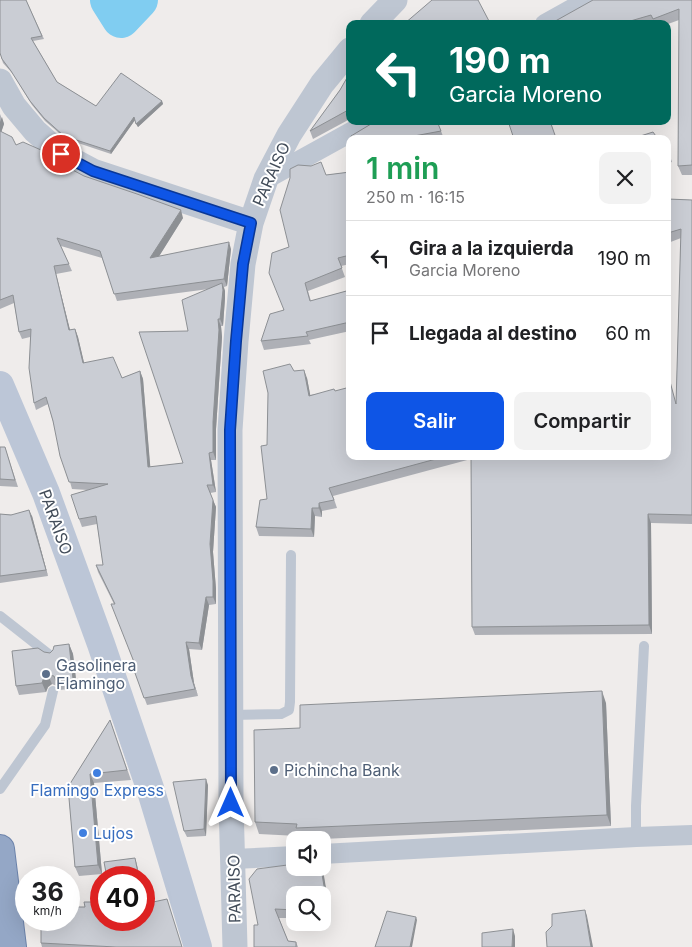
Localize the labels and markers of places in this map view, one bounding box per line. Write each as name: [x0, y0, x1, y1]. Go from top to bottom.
pin: [40, 133, 82, 175]
place label: Gasolinera Flamingo: [56, 655, 137, 693]
marker: Gasolinera Flamingo: [40, 668, 52, 680]
place label: Pichincha Bank: [284, 760, 400, 780]
marker: Pichincha Bank: [268, 764, 280, 776]
marker: Flamingo Express: [91, 767, 103, 779]
place label: Flamingo Express: [30, 780, 164, 800]
place label: Lujos: [93, 823, 133, 843]
marker: Lujos: [77, 827, 89, 839]

